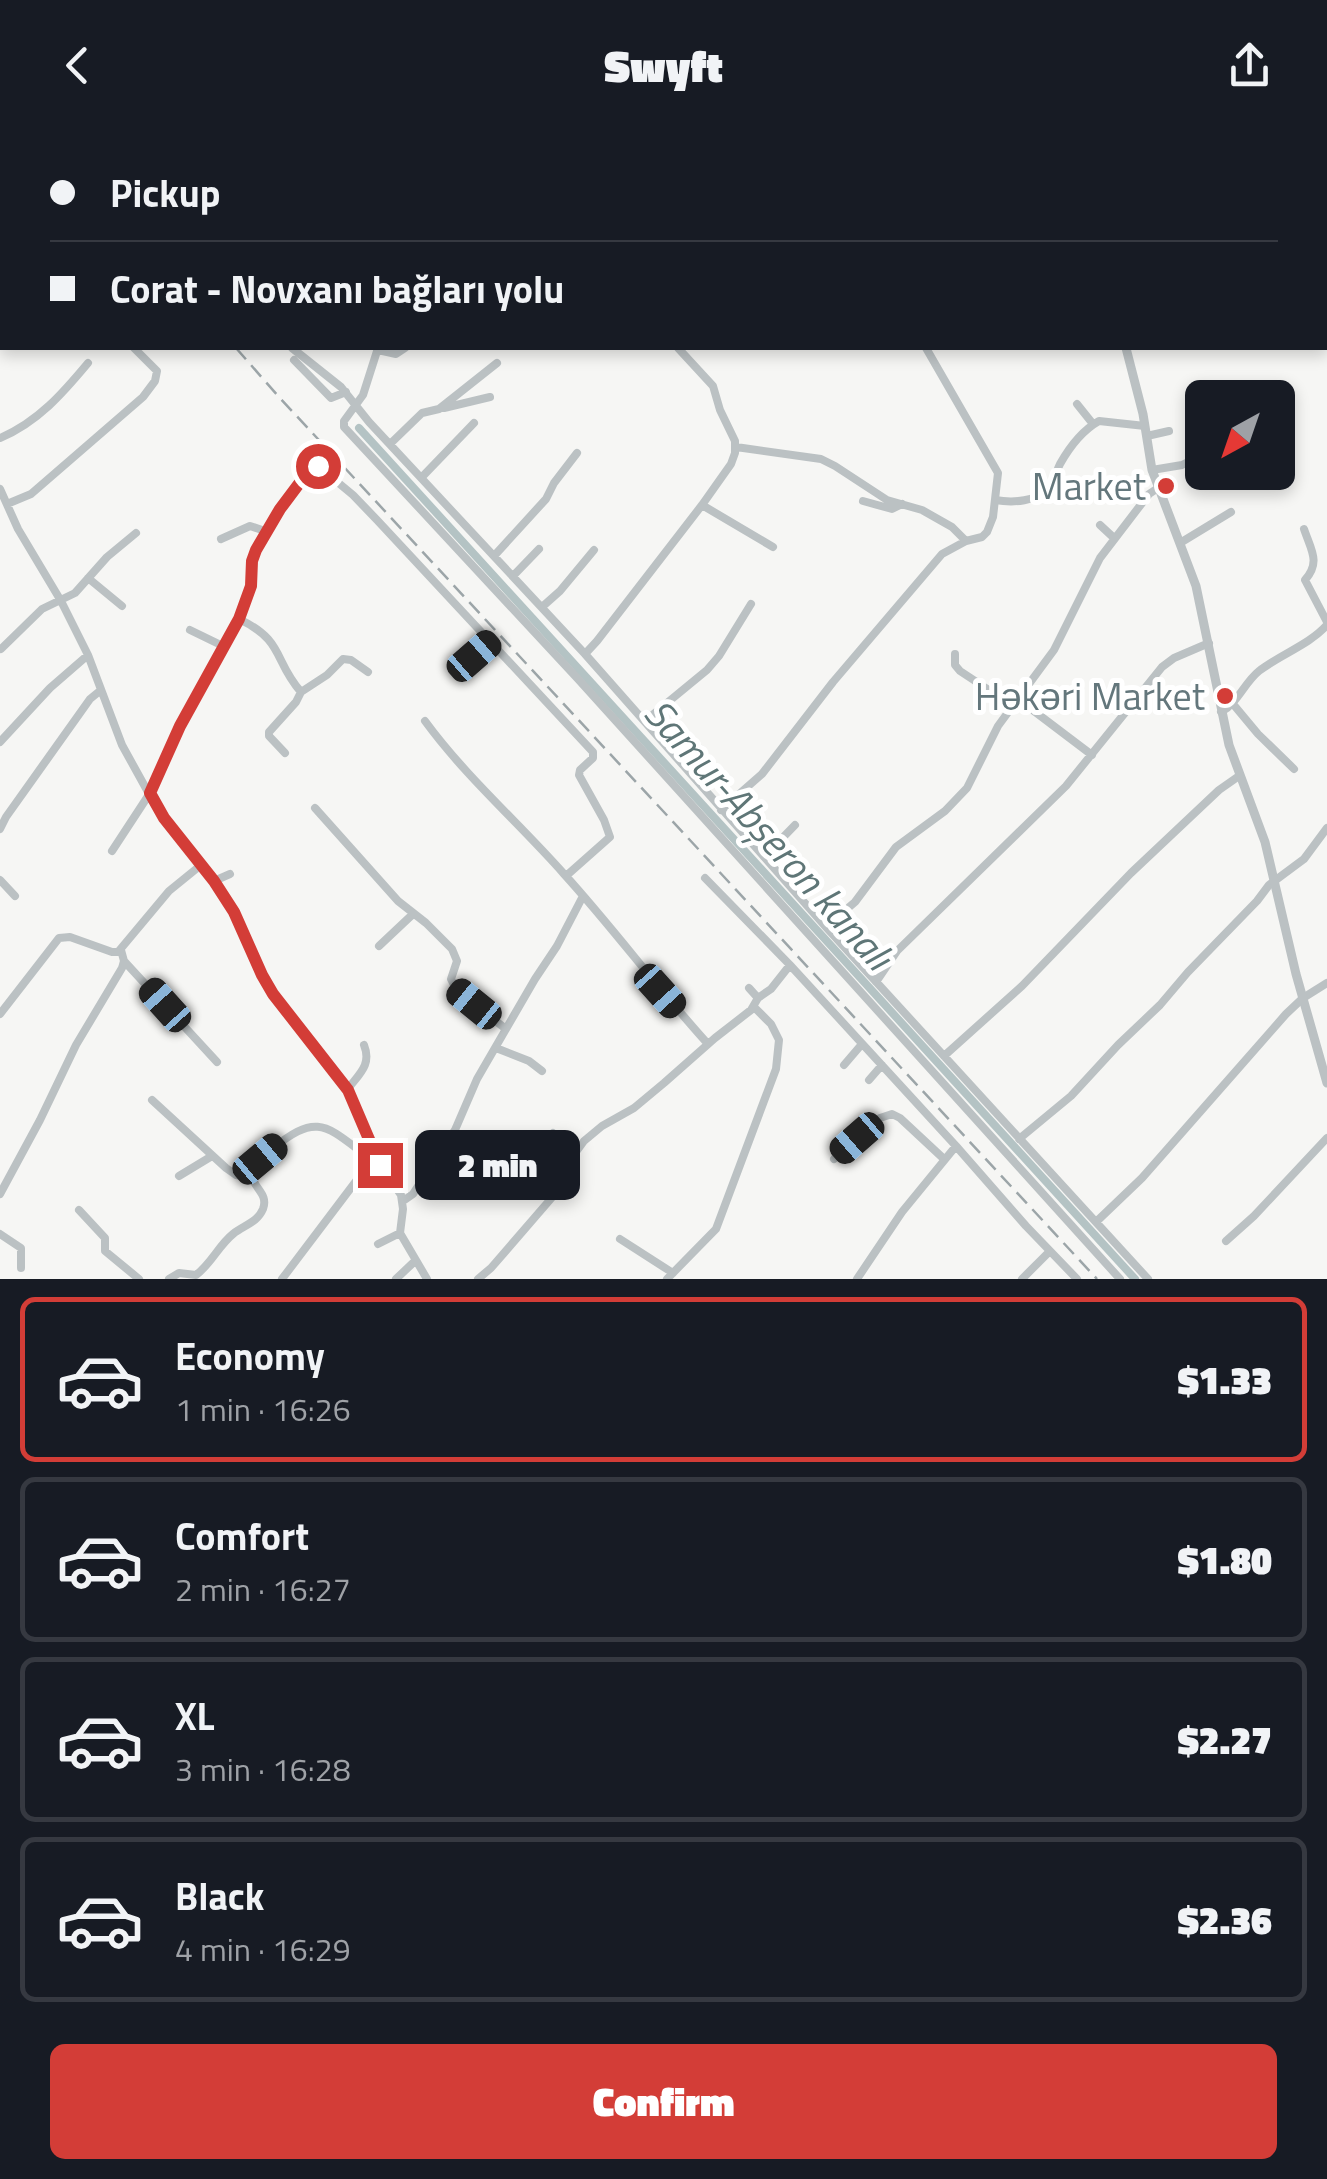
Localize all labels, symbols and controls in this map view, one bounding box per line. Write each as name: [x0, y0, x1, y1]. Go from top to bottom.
text: Swyft: [604, 31, 723, 99]
icon: back: [50, 38, 105, 93]
icon: share: [1222, 38, 1277, 93]
text: Pickup: [110, 164, 220, 222]
text: Corat - Novxanı bağları yolu: [110, 260, 564, 318]
north arrow: [1185, 380, 1295, 490]
map controls: [1185, 380, 1295, 490]
route start: [296, 444, 341, 489]
place label: Market: [1032, 457, 1146, 515]
marker: Market: [1155, 475, 1177, 497]
car: [442, 625, 506, 687]
place label: Həkəri Market: [975, 667, 1205, 725]
water label: Samur-Abşeron kanalı: [630, 685, 910, 985]
marker: Həkəri Market: [1214, 685, 1236, 707]
car: [629, 959, 691, 1023]
car: [134, 973, 196, 1037]
car: [441, 973, 507, 1035]
car: [825, 1107, 889, 1169]
car: [227, 1128, 293, 1190]
callout: 2 min: [415, 1130, 580, 1200]
text: 2 min: [458, 1141, 537, 1189]
route end: [358, 1143, 403, 1188]
text: Economy: [175, 1327, 325, 1385]
icon: car: [55, 1335, 145, 1425]
text: $1.33: [1178, 1351, 1272, 1409]
text: 1 min · 16:26: [175, 1385, 351, 1433]
text: Comfort: [175, 1507, 309, 1565]
icon: car: [55, 1515, 145, 1605]
text: $1.80: [1178, 1531, 1272, 1589]
text: 2 min · 16:27: [175, 1565, 351, 1613]
text: XL: [175, 1687, 215, 1745]
icon: car: [55, 1695, 145, 1785]
text: $2.27: [1178, 1711, 1272, 1769]
text: 3 min · 16:28: [175, 1745, 351, 1793]
text: Black: [175, 1867, 264, 1925]
icon: car: [55, 1875, 145, 1965]
text: $2.36: [1178, 1891, 1272, 1949]
text: 4 min · 16:29: [175, 1925, 351, 1973]
button: Confirm: [50, 2044, 1277, 2159]

